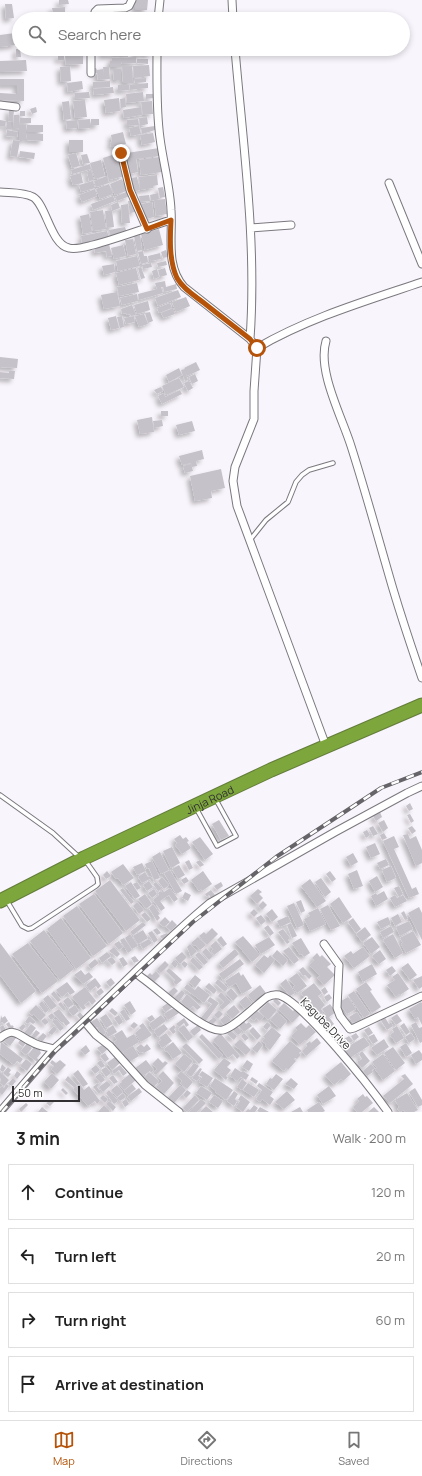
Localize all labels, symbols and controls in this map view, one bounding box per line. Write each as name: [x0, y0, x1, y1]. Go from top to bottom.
search box: [12, 12, 410, 56]
icon: search: [26, 23, 48, 45]
text: Search here: [58, 24, 141, 45]
route end: [112, 144, 130, 162]
route start: [248, 339, 266, 357]
street label: Jinja Road: [183, 781, 236, 817]
street label: Kagube Drive: [297, 994, 355, 1053]
scale bar: [12, 1084, 80, 1103]
text: 50 m: [18, 1085, 43, 1100]
text: 3 min: [16, 1127, 60, 1150]
text: Walk · 200 m: [333, 1129, 406, 1147]
icon: ahead: [17, 1181, 39, 1203]
text: Continue: [55, 1182, 123, 1203]
text: 120 m: [371, 1183, 405, 1201]
icon: left: [17, 1245, 39, 1267]
text: Turn left: [55, 1246, 117, 1267]
text: 20 m: [376, 1247, 405, 1265]
icon: right: [17, 1309, 39, 1331]
text: Turn right: [55, 1310, 126, 1331]
text: 60 m: [375, 1311, 405, 1329]
icon: arrive: [17, 1373, 39, 1395]
text: Arrive at destination: [55, 1374, 204, 1395]
tab: Map: [53, 1429, 75, 1468]
tab: Directions: [180, 1429, 233, 1468]
tab: Saved: [338, 1429, 369, 1468]

